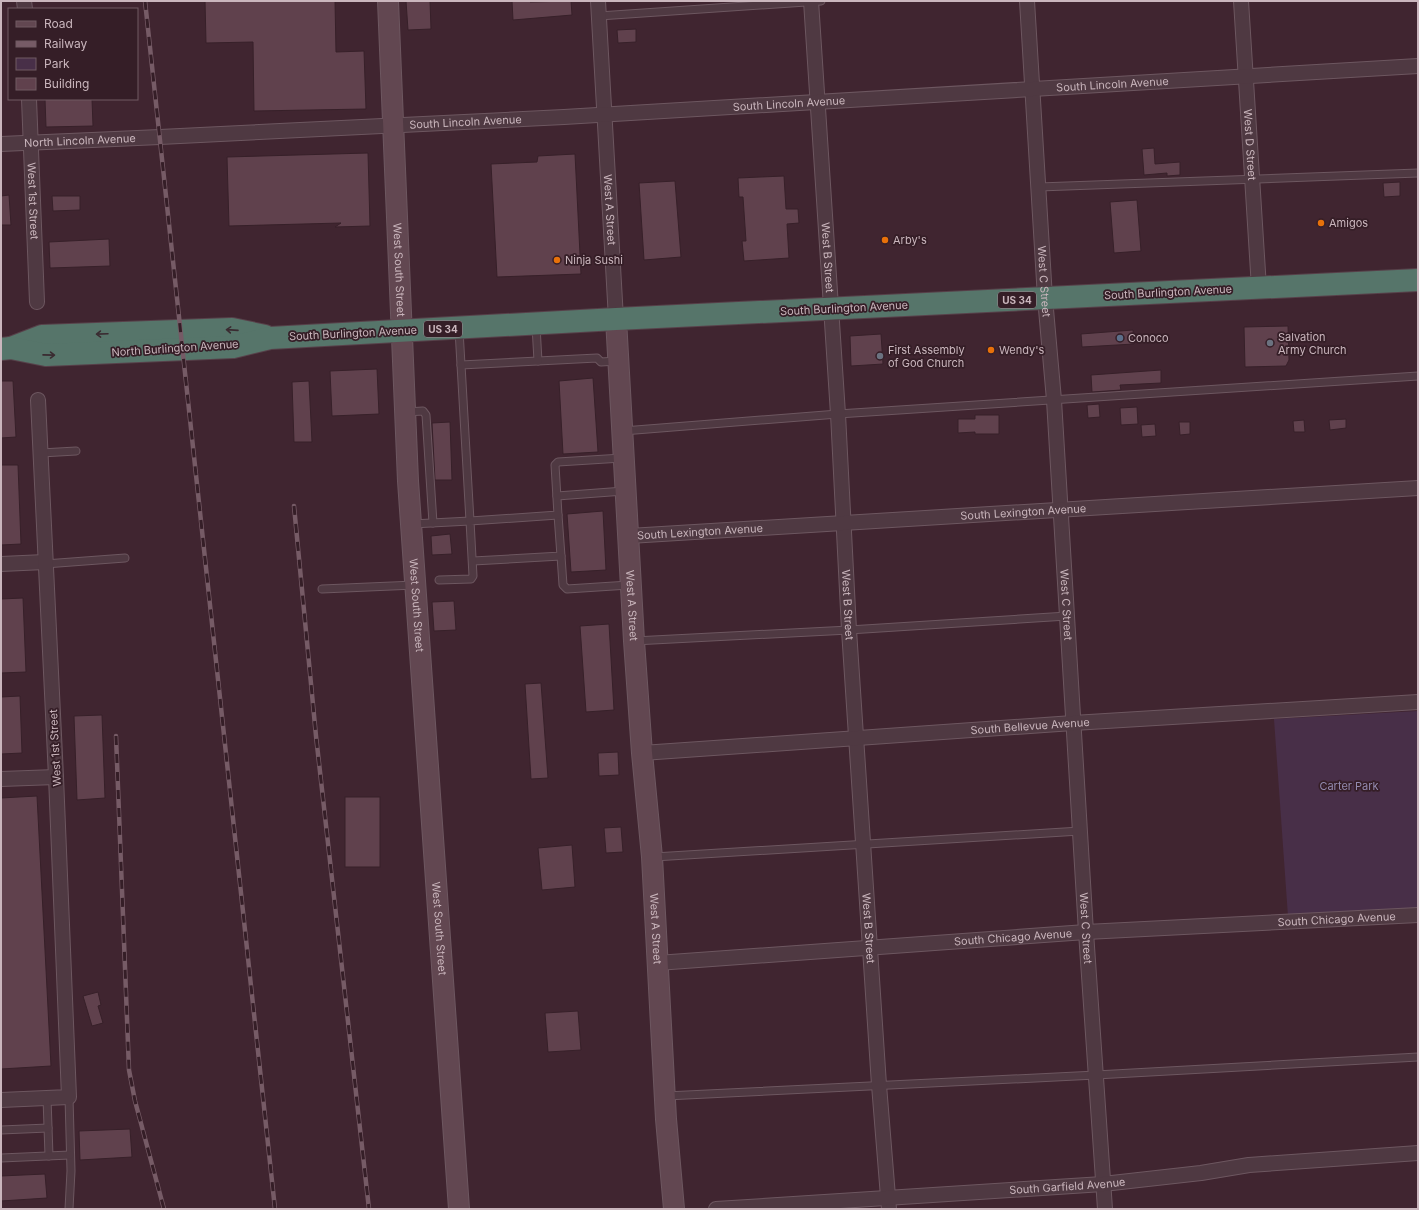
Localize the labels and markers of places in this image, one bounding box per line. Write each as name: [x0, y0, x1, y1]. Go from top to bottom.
place label: Amigos: [1329, 216, 1368, 230]
marker: Amigos: [1316, 218, 1326, 228]
place label: Arby's: [893, 233, 927, 247]
marker: Arby's: [880, 235, 890, 245]
place label: Ninja Sushi: [565, 253, 623, 267]
marker: Ninja Sushi: [552, 255, 562, 265]
place label: Salvation Army Church: [1278, 330, 1346, 357]
place label: Conoco: [1128, 331, 1169, 345]
marker: Conoco: [1115, 333, 1125, 343]
marker: Salvation Army Church: [1265, 338, 1275, 348]
place label: First Assembly of God Church: [888, 343, 965, 370]
place label: Wendy's: [999, 343, 1044, 357]
marker: Wendy's: [986, 345, 996, 355]
marker: First Assembly of God Church: [875, 351, 885, 361]

